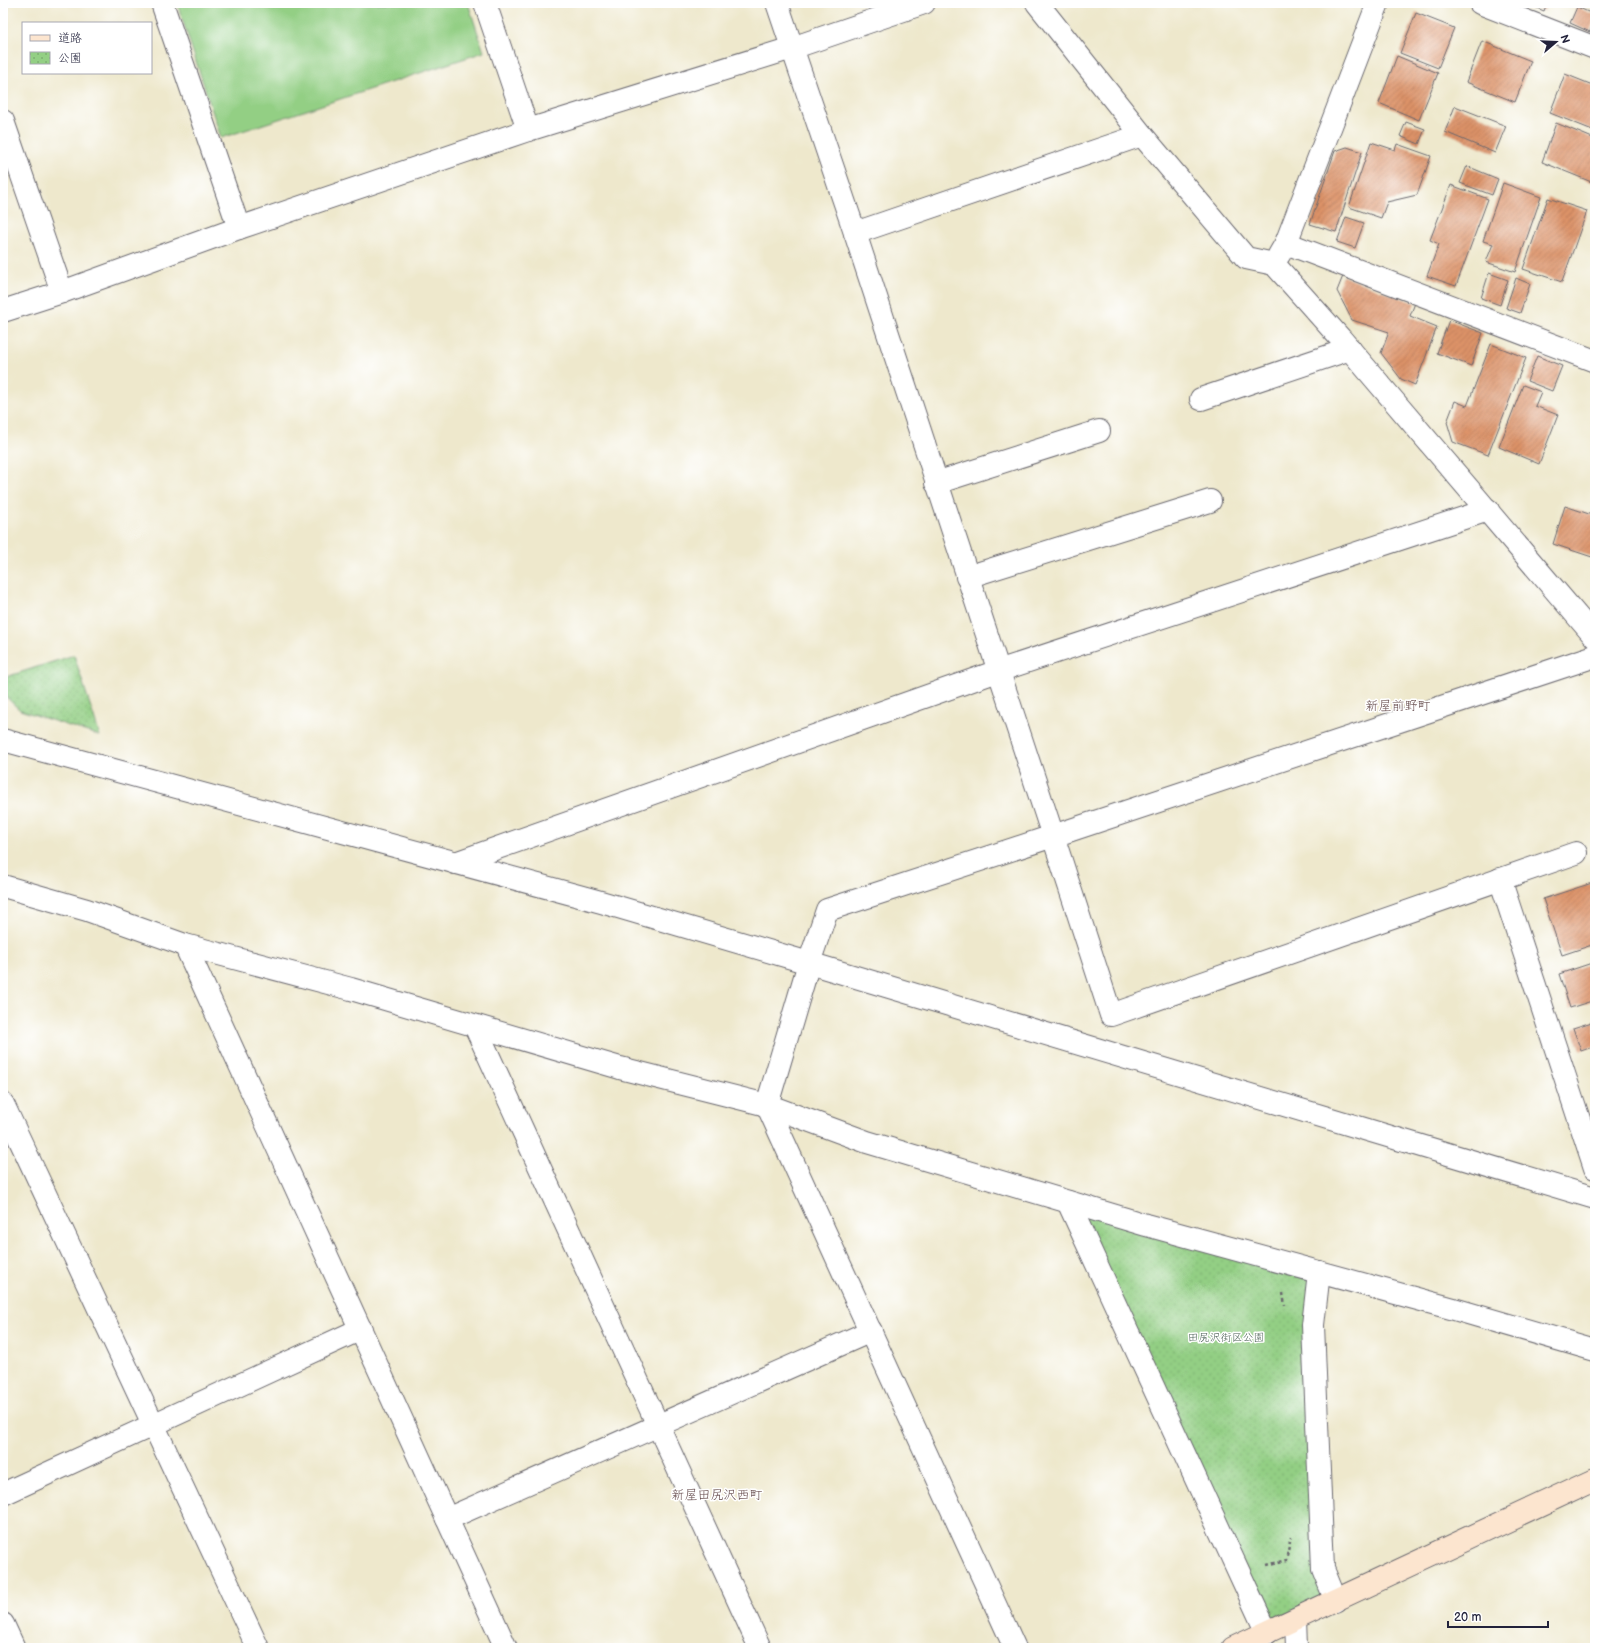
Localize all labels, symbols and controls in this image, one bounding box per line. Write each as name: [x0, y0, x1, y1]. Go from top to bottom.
legend: [22, 22, 152, 74]
north arrow: [1536, 22, 1576, 62]
text: 道路: [58, 31, 82, 46]
text: N: [1557, 33, 1572, 45]
text: 公園: [58, 51, 82, 66]
district label: 新屋前野町: [1365, 698, 1431, 714]
park label: 田尻沢街区公園: [1188, 1331, 1265, 1344]
district label: 新屋田尻沢西町: [671, 1487, 763, 1503]
scale bar: [1448, 1603, 1548, 1629]
text: 20 m: [1454, 1610, 1481, 1625]

